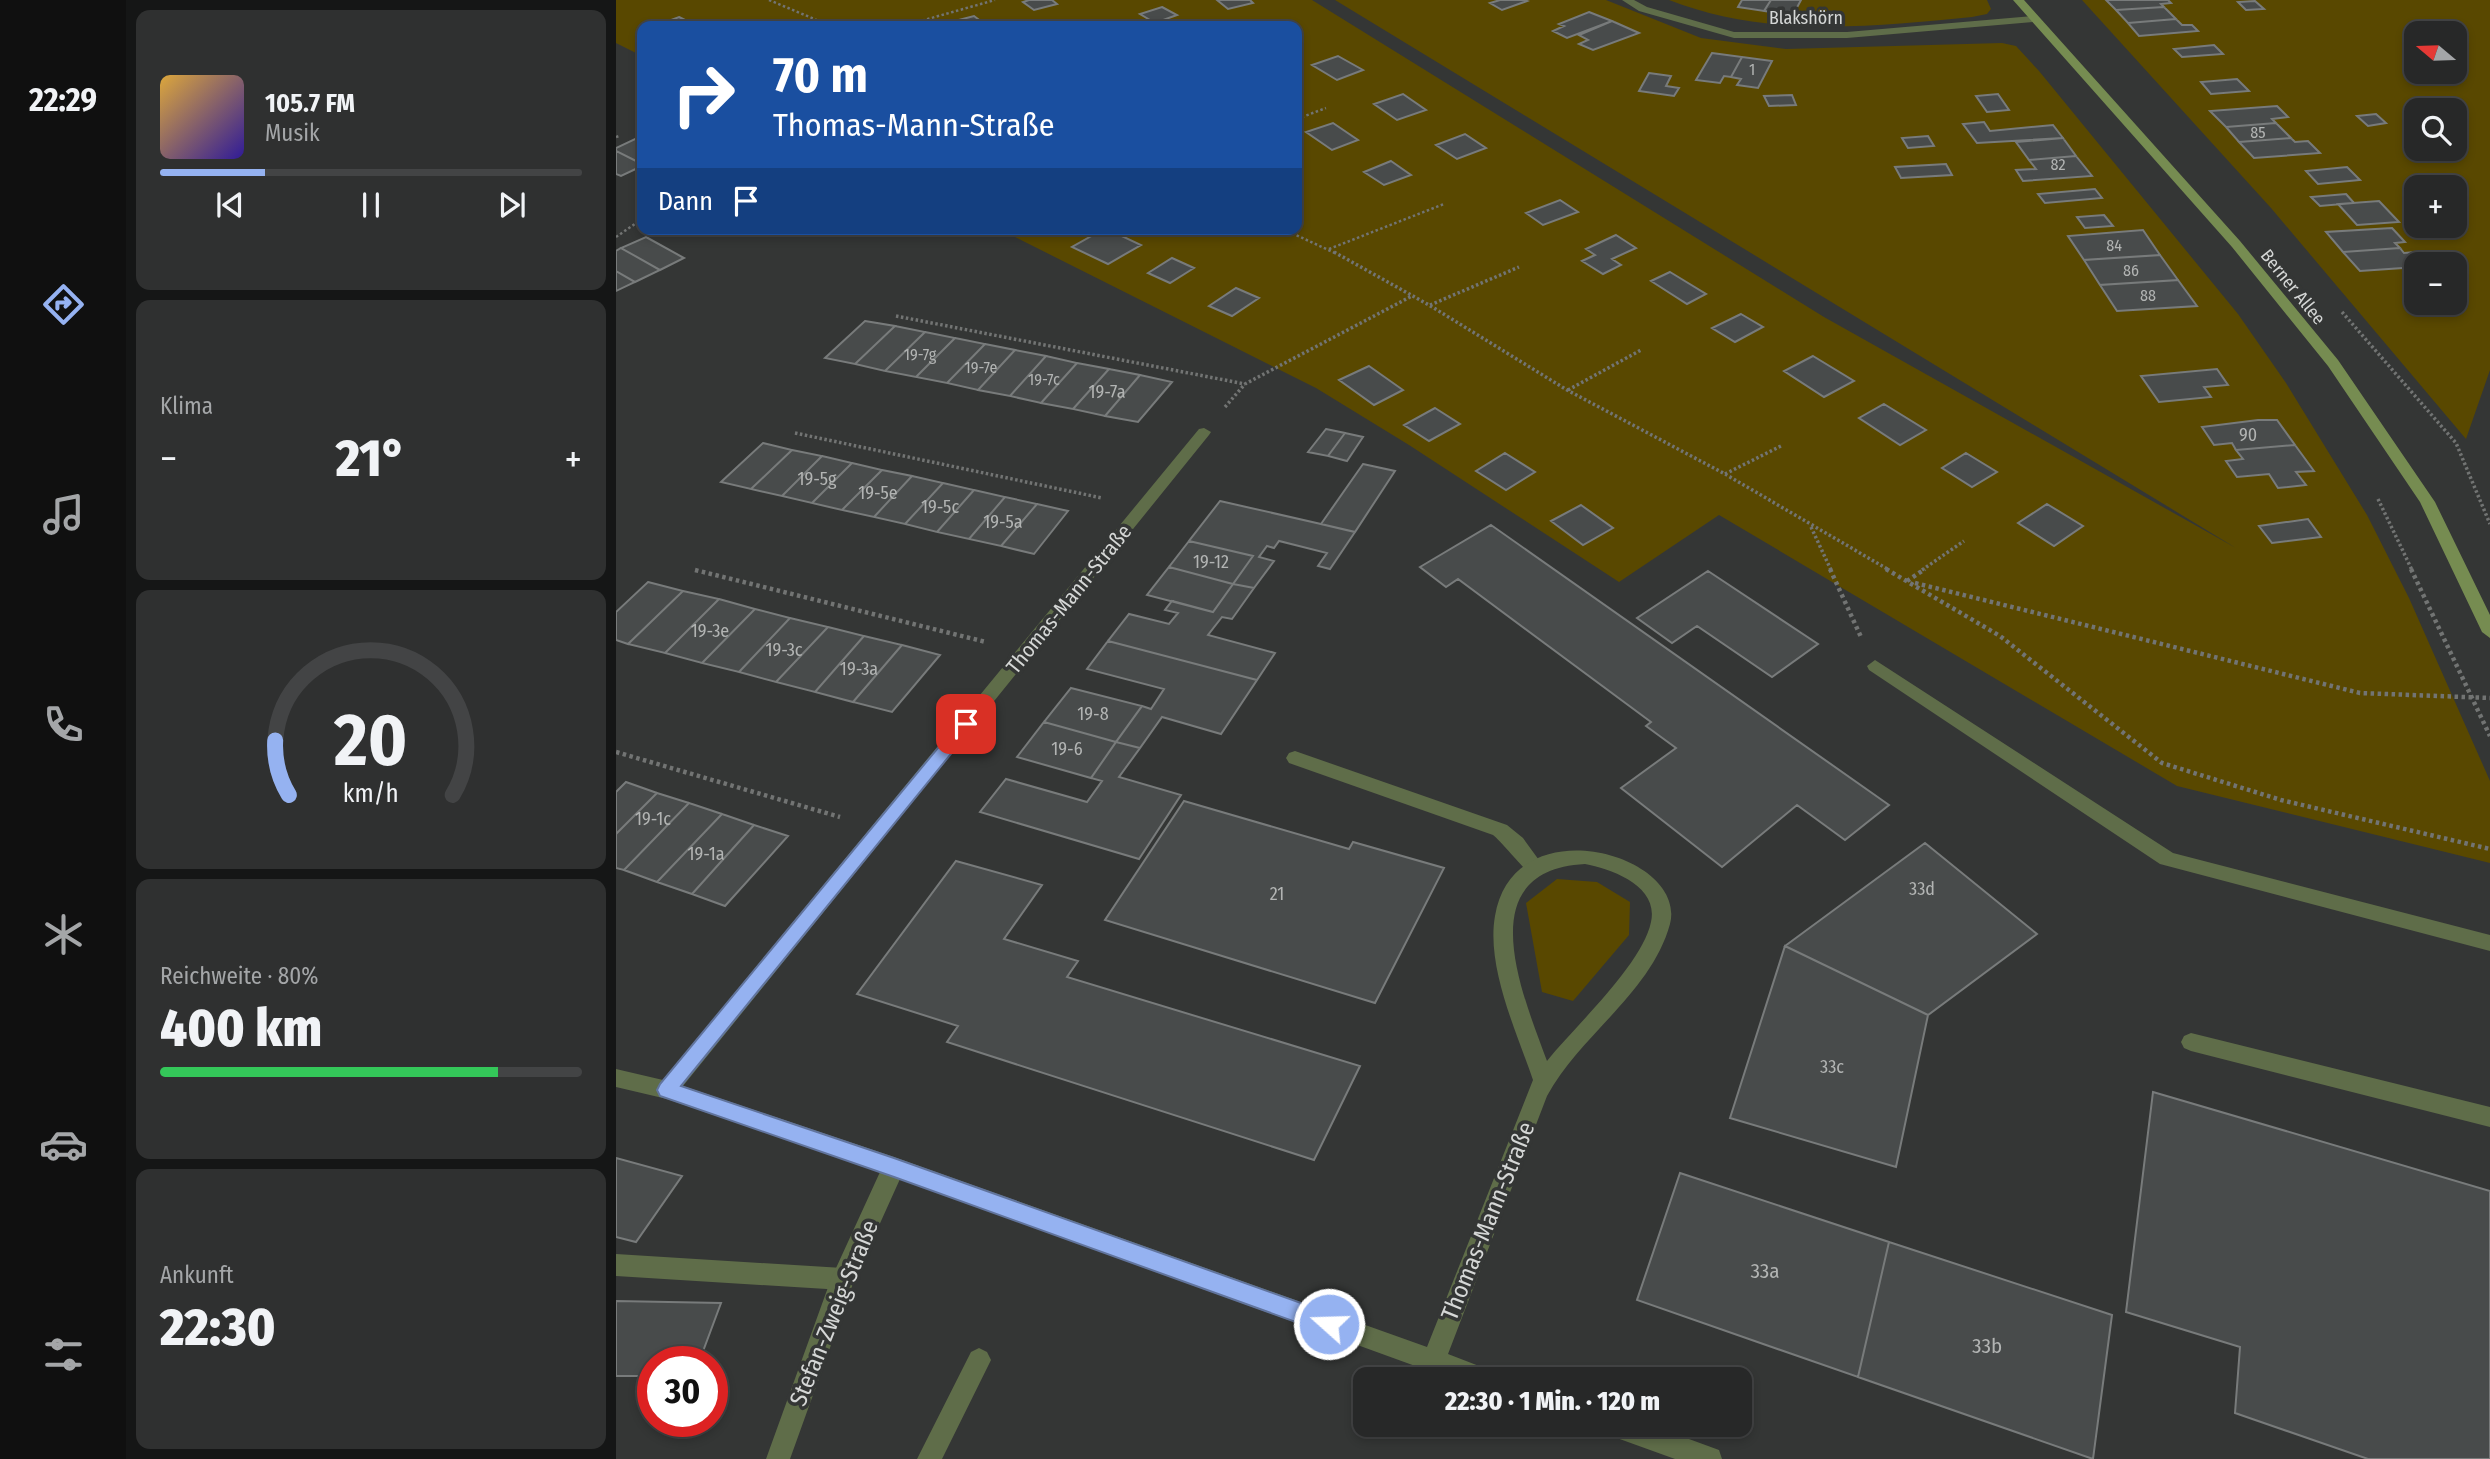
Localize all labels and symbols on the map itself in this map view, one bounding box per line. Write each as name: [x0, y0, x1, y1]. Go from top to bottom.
street label: Blakshörn: [1769, 7, 1843, 29]
north arrow: [2404, 21, 2468, 84]
house number: 1: [1749, 60, 1755, 79]
house number: 85: [2250, 123, 2266, 142]
house number: 82: [2051, 155, 2065, 174]
house number: 84: [2106, 236, 2122, 255]
street label: Berner Allee: [2256, 245, 2330, 329]
house number: 86: [2123, 261, 2139, 280]
house number: 88: [2140, 286, 2156, 305]
house number: 19-7g: [904, 345, 937, 364]
house number: 19-7e: [965, 358, 998, 377]
house number: 19-7c: [1028, 370, 1060, 389]
house number: 19-7a: [1089, 381, 1126, 403]
house number: 90: [2239, 424, 2257, 446]
house number: 19-5g: [798, 468, 837, 490]
house number: 19-5e: [858, 482, 898, 504]
house number: 19-5c: [921, 496, 959, 518]
house number: 19-5a: [983, 511, 1023, 533]
street label: Thomas-Mann-Straße: [1001, 519, 1137, 679]
house number: 19-12: [1193, 551, 1229, 573]
house number: 19-3e: [691, 620, 729, 642]
house number: 19-3c: [765, 639, 803, 661]
house number: 19-3a: [840, 658, 878, 680]
pin: [936, 694, 996, 754]
house number: 19-8: [1077, 703, 1109, 725]
house number: 19-6: [1051, 738, 1083, 760]
house number: 19-1c: [635, 808, 671, 830]
house number: 19-1a: [688, 843, 725, 865]
house number: 33d: [1909, 878, 1935, 900]
house number: 21: [1270, 883, 1284, 905]
house number: 33c: [1820, 1056, 1844, 1078]
street label: Thomas-Mann-Straße: [1435, 1118, 1541, 1324]
street label: Stefan-Zweig-Straße: [784, 1216, 884, 1410]
house number: 33a: [1750, 1258, 1780, 1284]
position arrow: [1292, 1287, 1366, 1361]
house number: 33b: [1972, 1333, 2002, 1359]
speed limit sign: 30: [637, 1346, 728, 1437]

